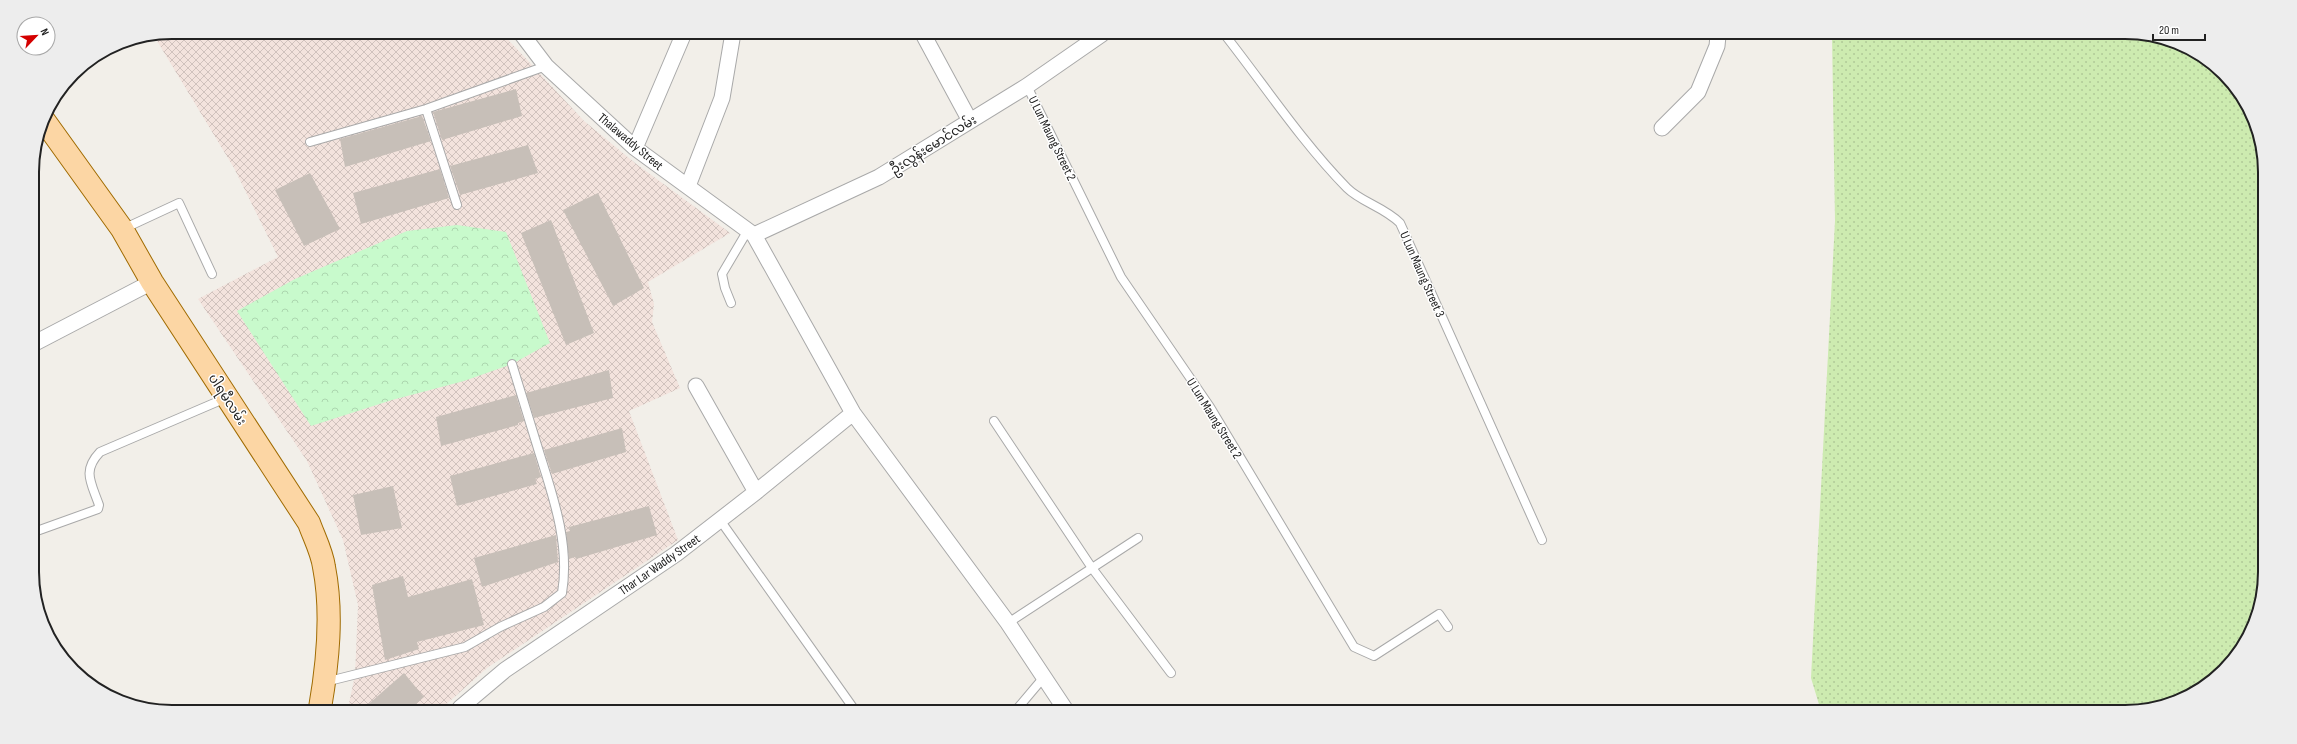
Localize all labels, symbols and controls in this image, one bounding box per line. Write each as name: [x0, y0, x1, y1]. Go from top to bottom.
north arrow: [16, 16, 56, 56]
scale bar: [2153, 16, 2205, 42]
text: 20 m: [2159, 23, 2179, 38]
text: N: [37, 27, 52, 38]
street label: U Lun Maung Street 2: [1025, 93, 1080, 183]
street label: Thalawaddy Street: [594, 110, 666, 174]
street label: ဦးလွန်းမောင်လမ်း: [887, 111, 981, 179]
street label: U Lun Maung Street 3: [1396, 229, 1448, 320]
street label: ပါရမီလမ်း: [203, 370, 250, 429]
street label: U Lun Maung Street 2: [1183, 375, 1245, 462]
street label: Thar Lar Waddy Street: [616, 531, 703, 599]

